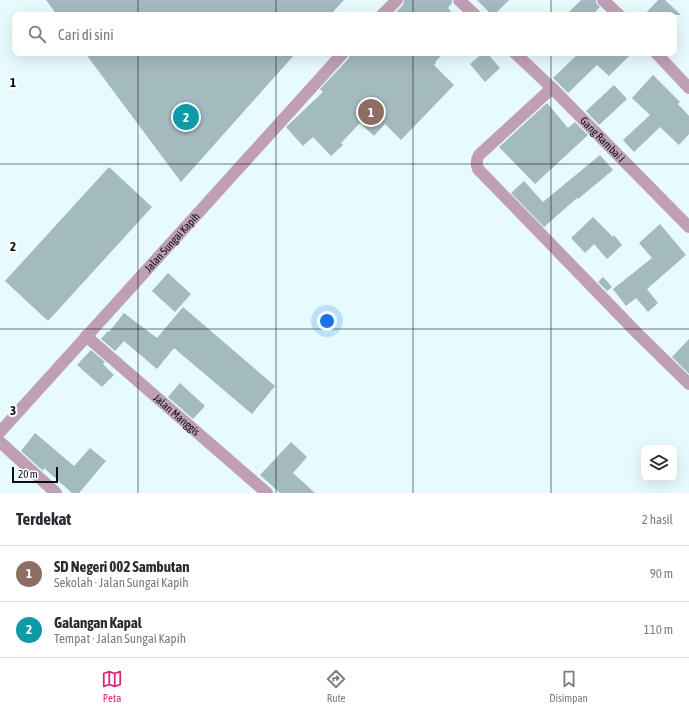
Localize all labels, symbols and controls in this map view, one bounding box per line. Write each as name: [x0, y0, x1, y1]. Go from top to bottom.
search box: [12, 12, 677, 56]
icon: search: [26, 23, 48, 45]
text: Cari di sini: [58, 26, 114, 43]
text: 1: [10, 75, 16, 90]
pin: 1: [358, 97, 384, 127]
pin: 2: [173, 102, 199, 132]
street label: Gang Rambai I: [578, 114, 627, 164]
street label: Jalan Sungai Kapih: [142, 210, 202, 274]
text: 2: [10, 239, 16, 254]
your location: [317, 311, 337, 331]
street label: Jalan Manggis: [151, 391, 202, 438]
text: 3: [10, 403, 16, 418]
map controls: [641, 445, 677, 481]
button: layers: [641, 445, 677, 481]
scale bar: [12, 465, 58, 484]
text: 20 m: [18, 468, 38, 480]
text: Terdekat: [16, 509, 71, 529]
text: 2 hasil: [642, 512, 673, 527]
text: SD Negeri 002 Sambutan: [54, 558, 190, 575]
text: 1: [26, 566, 32, 581]
text: 90 m: [650, 566, 673, 581]
text: Sekolah · Jalan Sungai Kapih: [54, 575, 189, 590]
text: Galangan Kapal: [54, 614, 142, 631]
text: 2: [26, 622, 32, 637]
text: 110 m: [644, 622, 673, 637]
text: Tempat · Jalan Sungai Kapih: [54, 631, 186, 646]
tab: Peta: [101, 668, 123, 704]
tab: Rute: [325, 668, 347, 704]
tab: Disimpan: [549, 668, 588, 704]

